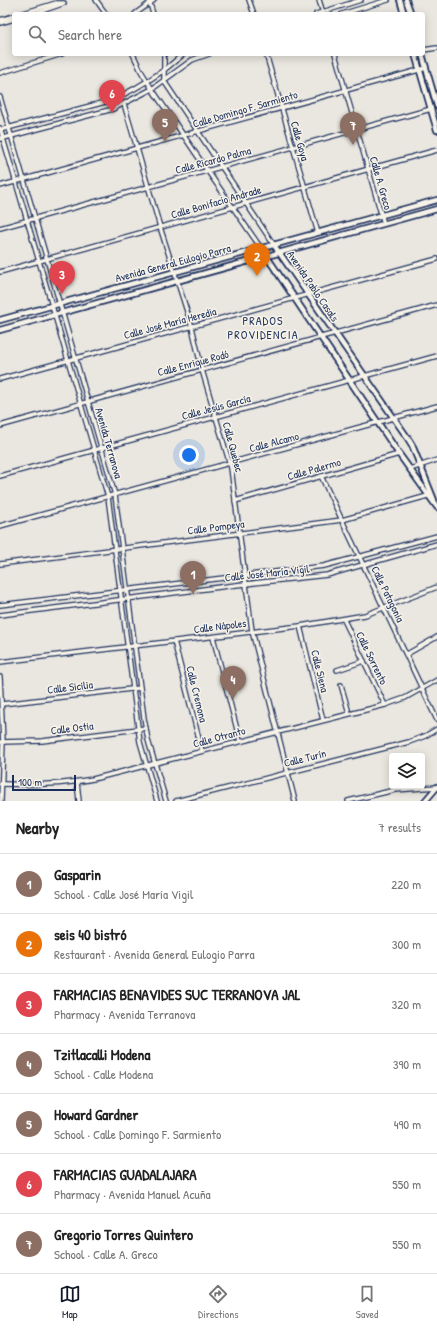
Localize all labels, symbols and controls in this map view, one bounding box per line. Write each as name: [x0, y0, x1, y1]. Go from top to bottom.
search box: [12, 12, 425, 56]
icon: search: [26, 23, 48, 45]
text: Search here: [58, 24, 122, 45]
pin: 6: [99, 80, 125, 113]
street label: Calle Domingo F. Sarmiento: [191, 87, 300, 131]
pin: 5: [152, 109, 178, 142]
pin: 7: [340, 112, 366, 145]
street label: Calle Goya: [288, 120, 313, 163]
street label: Calle Ricardo Palma: [174, 143, 253, 177]
street label: Calle A. Greco: [367, 155, 395, 212]
street label: Calle Bonifacio Andrade: [169, 182, 263, 222]
street label: Avenida General Eulogio Parra: [114, 241, 233, 285]
pin: 2: [244, 243, 270, 276]
street label: Avenida Pablo Casals: [284, 248, 342, 324]
pin: 3: [49, 261, 75, 294]
street label: Calle José María Heredia: [122, 304, 218, 342]
district label: PRADOS PROVIDENCIA: [227, 312, 299, 343]
street label: Calle Enrique Rodó: [156, 347, 231, 379]
street label: Calle Jesús García: [180, 391, 253, 423]
street label: Avenida Terranova: [92, 406, 126, 481]
street label: Calle Quebec: [220, 420, 247, 474]
street label: Calle Alcamo: [248, 429, 301, 455]
your location: [179, 445, 199, 465]
street label: Calle Palermo: [286, 455, 343, 483]
street label: Calle Pompeya: [187, 516, 246, 537]
pin: 1: [180, 561, 206, 594]
street label: Calle José María Vigil: [224, 562, 310, 584]
street label: Calle Patagonia: [368, 564, 408, 625]
street label: Calle Nápoles: [193, 616, 247, 636]
street label: Calle Sorrento: [353, 629, 391, 687]
street label: Calle Siena: [308, 648, 332, 694]
street label: Calle Cremona: [183, 664, 211, 724]
pin: 4: [220, 666, 246, 699]
street label: Calle Sicilia: [46, 677, 94, 697]
street label: Calle Ostia: [50, 718, 95, 738]
street label: Calle Otranto: [191, 723, 247, 751]
street label: Calle Turín: [282, 746, 328, 770]
map controls: [389, 753, 425, 789]
button: layers: [389, 753, 425, 789]
scale bar: [12, 773, 76, 792]
text: 100 m: [18, 775, 42, 789]
text: Nearby: [16, 816, 59, 839]
text: 7 results: [378, 818, 421, 836]
text: Gasparin: [54, 864, 101, 885]
text: 1: [27, 875, 31, 893]
text: 220 m: [391, 875, 421, 893]
text: School · Calle José María Vigil: [54, 885, 193, 903]
text: seis 40 bistró: [54, 924, 126, 945]
text: 2: [26, 935, 32, 953]
text: 300 m: [392, 935, 421, 953]
text: Restaurant · Avenida General Eulogio Parra: [54, 945, 255, 963]
text: FARMACIAS BENAVIDES SUC TERRANOVA JAL: [54, 984, 300, 1005]
text: 3: [26, 995, 32, 1013]
text: 320 m: [391, 995, 421, 1013]
text: Pharmacy · Avenida Terranova: [54, 1005, 195, 1023]
text: Tzitlacalli Modena: [54, 1044, 150, 1065]
text: 4: [27, 1055, 31, 1073]
text: 390 m: [393, 1055, 421, 1073]
text: School · Calle Modena: [54, 1065, 153, 1083]
text: Howard Gardner: [54, 1104, 138, 1125]
text: 5: [26, 1115, 32, 1133]
text: 490 m: [394, 1115, 421, 1133]
text: School · Calle Domingo F. Sarmiento: [54, 1125, 221, 1143]
text: FARMACIAS GUADALAJARA: [54, 1164, 197, 1185]
text: 6: [26, 1175, 32, 1193]
text: 550 m: [392, 1175, 421, 1193]
text: Pharmacy · Avenida Manuel Acuña: [54, 1185, 211, 1203]
text: Gregorio Torres Quintero: [54, 1224, 193, 1245]
text: 7: [26, 1235, 32, 1253]
text: 550 m: [392, 1235, 421, 1253]
text: School · Calle A. Greco: [54, 1245, 158, 1263]
tab: Map: [59, 1283, 81, 1321]
tab: Directions: [198, 1283, 239, 1321]
tab: Saved: [356, 1283, 378, 1321]

